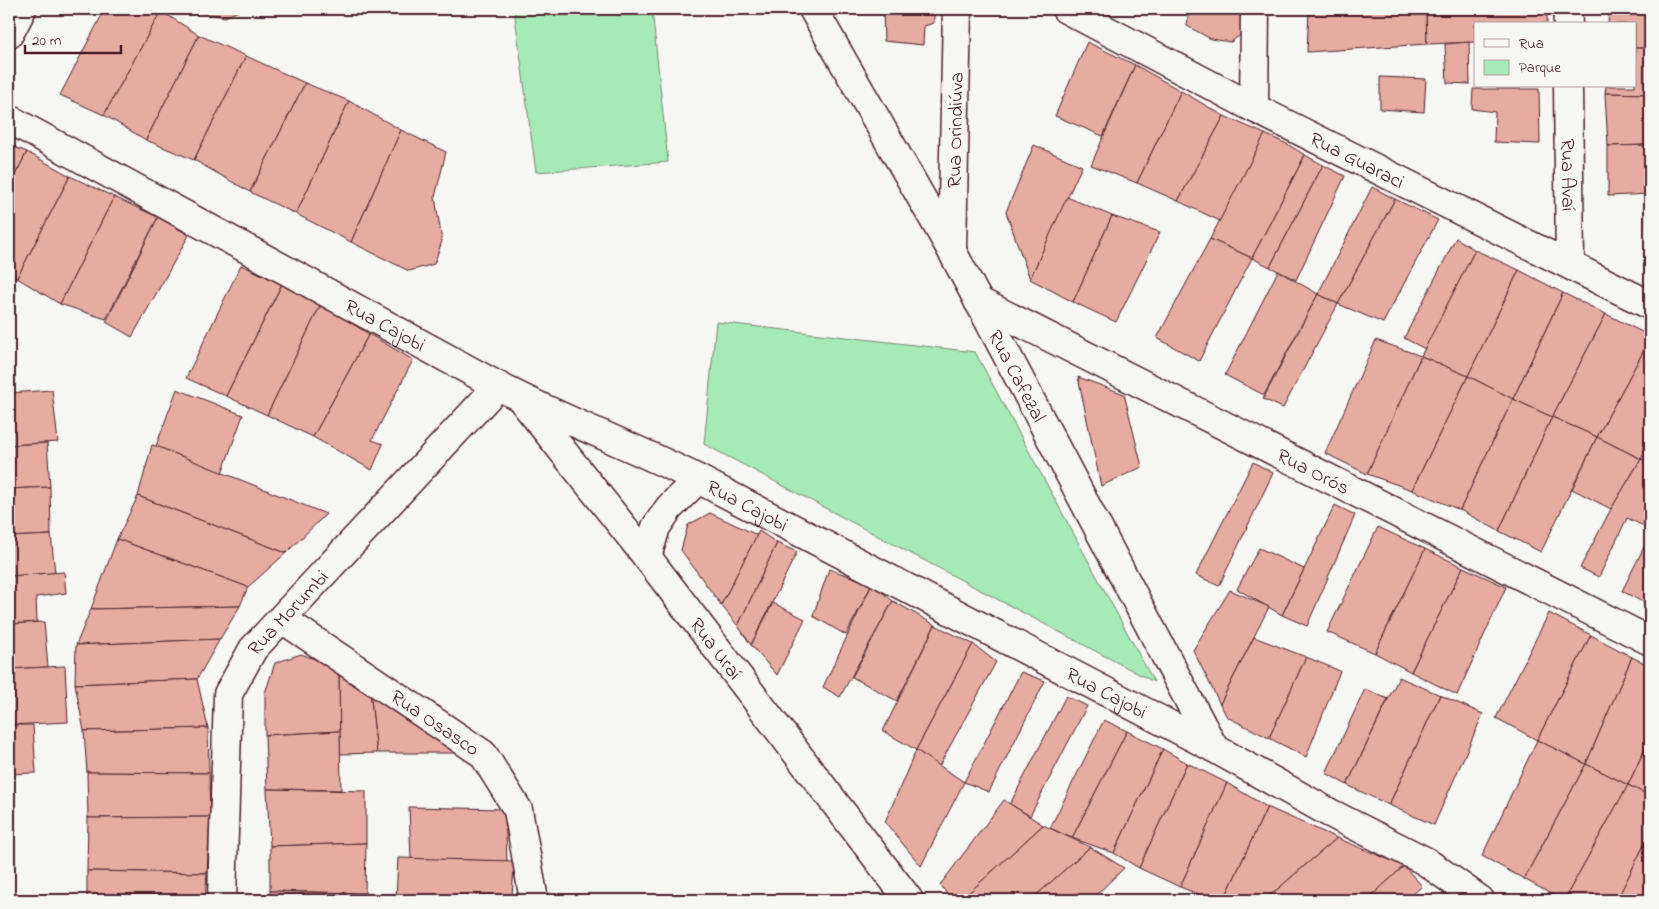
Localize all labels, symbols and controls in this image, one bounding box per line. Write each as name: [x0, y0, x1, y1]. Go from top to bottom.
scale bar: [25, 22, 121, 54]
legend: [1474, 22, 1636, 88]
text: 20 m: [32, 30, 62, 52]
text: Rua: [1519, 33, 1544, 55]
text: Parque: [1519, 57, 1561, 79]
street label: Rua Orindiúva: [941, 72, 973, 188]
street label: Rua Guaraci: [1304, 126, 1409, 198]
street label: Rua Avaí: [1552, 138, 1581, 212]
street label: Rua Cajobi: [339, 293, 430, 361]
street label: Rua Cafezal: [979, 325, 1052, 428]
street label: Rua Orós: [1271, 442, 1354, 504]
street label: Rua Cajobi: [701, 474, 792, 540]
street label: Rua Morumbi: [242, 564, 337, 663]
street label: Rua Uraí: [681, 612, 748, 687]
street label: Rua Cajobi: [1060, 661, 1152, 728]
street label: Rua Osasco: [384, 684, 485, 765]

